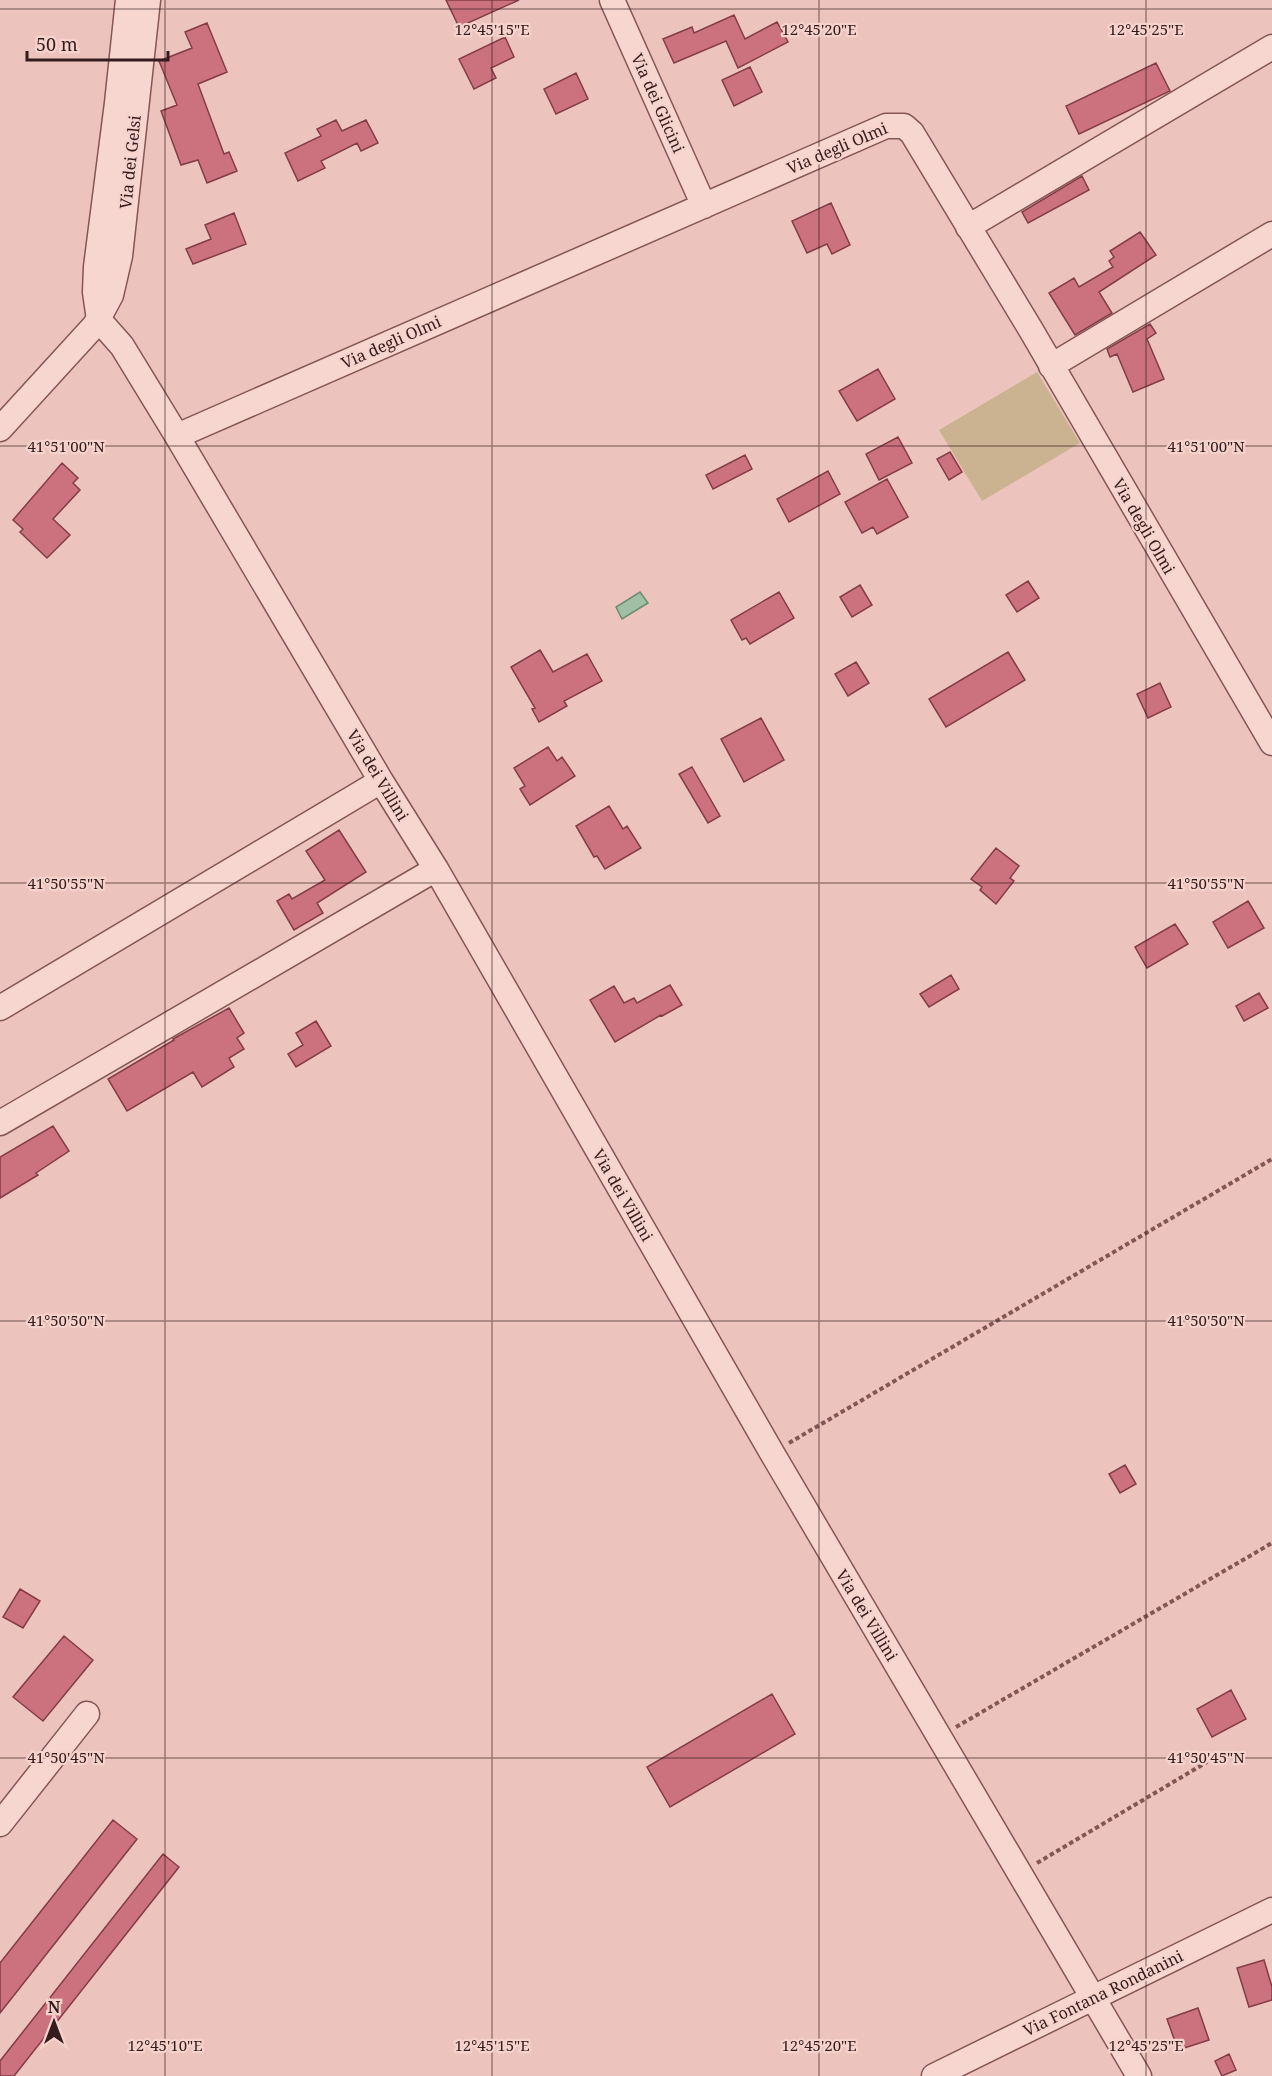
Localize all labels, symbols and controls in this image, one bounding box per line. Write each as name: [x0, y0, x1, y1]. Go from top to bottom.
text: 12°45'15"E: [454, 19, 530, 39]
text: 12°45'20"E: [781, 19, 857, 39]
text: 12°45'25"E: [1108, 19, 1184, 39]
scale bar: [27, 24, 168, 62]
text: 50 m: [36, 32, 78, 56]
street label: Via dei Glicini: [626, 50, 690, 156]
street label: Via dei Gelsi: [114, 114, 146, 210]
street label: Via degli Olmi: [783, 117, 891, 179]
street label: Via degli Olmi: [337, 310, 445, 374]
text: 41°51'00"N: [27, 436, 105, 456]
text: 41°51'00"N: [1167, 436, 1245, 456]
street label: Via degli Olmi: [1108, 474, 1180, 578]
street label: Via dei Villini: [342, 725, 414, 825]
text: 41°50'55"N: [27, 873, 105, 893]
text: 41°50'55"N: [1167, 873, 1245, 893]
street label: Via dei Villini: [588, 1145, 658, 1245]
text: 41°50'50"N: [27, 1310, 105, 1330]
text: 41°50'50"N: [1167, 1310, 1245, 1330]
street label: Via dei Villini: [831, 1565, 903, 1665]
text: 41°50'45"N: [27, 1747, 105, 1767]
text: 41°50'45"N: [1167, 1747, 1245, 1767]
street label: Via Fontana Rondanini: [1019, 1945, 1187, 2041]
north arrow: [24, 1992, 84, 2052]
text: N: [48, 1996, 61, 2018]
text: 12°45'10"E: [127, 2035, 203, 2055]
text: 12°45'15"E: [454, 2035, 530, 2055]
text: 12°45'20"E: [781, 2035, 857, 2055]
text: 12°45'25"E: [1108, 2035, 1184, 2055]

